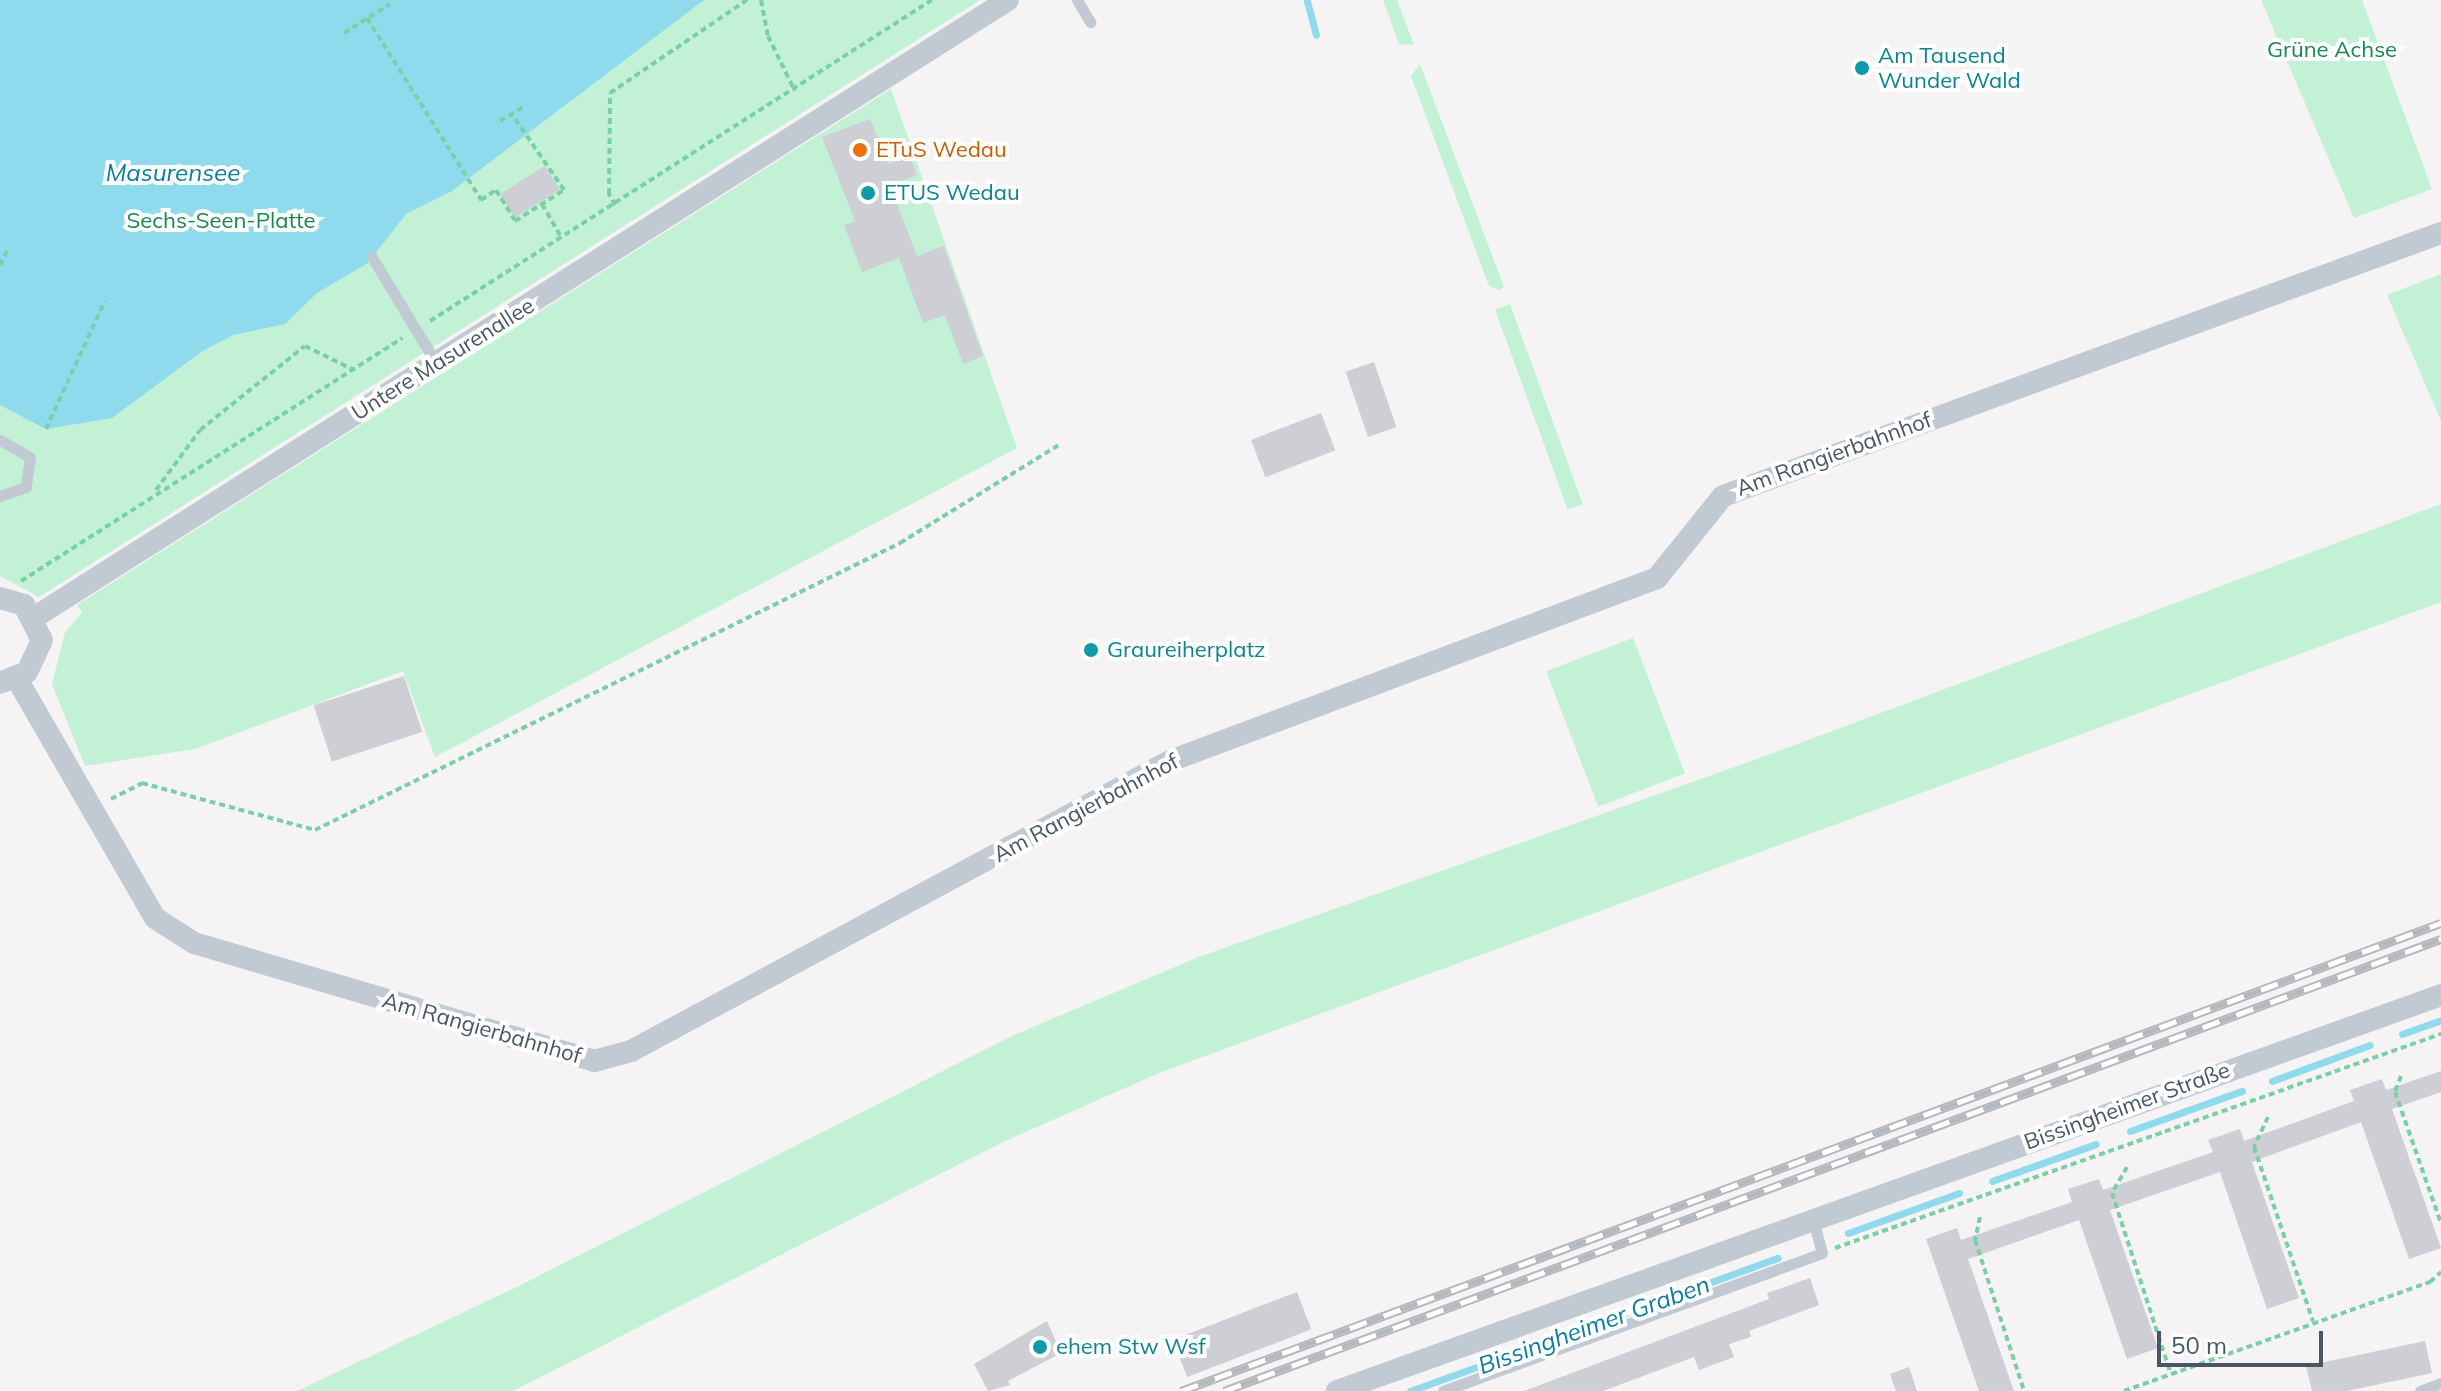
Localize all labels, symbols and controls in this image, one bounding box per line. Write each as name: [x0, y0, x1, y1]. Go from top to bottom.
park label: Grüne Achse: [2267, 37, 2397, 63]
place label: Am Tausend Wunder Wald: [1878, 42, 2021, 94]
marker: Am Tausend Wunder Wald: [1853, 59, 1871, 77]
place label: ETuS Wedau: [876, 137, 1007, 163]
marker: ETuS Wedau: [851, 141, 869, 159]
water label: Masurensee: [106, 159, 240, 187]
place label: ETUS Wedau: [884, 180, 1020, 206]
marker: ETUS Wedau: [859, 184, 877, 202]
park label: Sechs-Seen-Platte: [126, 208, 316, 234]
street label: Untere Masurenallee: [347, 292, 539, 426]
street label: Am Rangierbahnhof: [1733, 406, 1935, 502]
place label: Graureiherplatz: [1107, 637, 1266, 663]
marker: Graureiherplatz: [1082, 641, 1100, 659]
street label: Am Rangierbahnhof: [989, 748, 1183, 868]
street label: Am Rangierbahnhof: [379, 987, 585, 1069]
street label: Bissingheimer Straße: [2021, 1057, 2233, 1155]
water label: Bissingheimer Graben: [1474, 1270, 1714, 1380]
scale bar: [2161, 1315, 2327, 1365]
text: 50 m: [2171, 1330, 2227, 1360]
place label: ehem Stw Wsf: [1056, 1334, 1206, 1360]
marker: ehem Stw Wsf: [1031, 1338, 1049, 1356]

